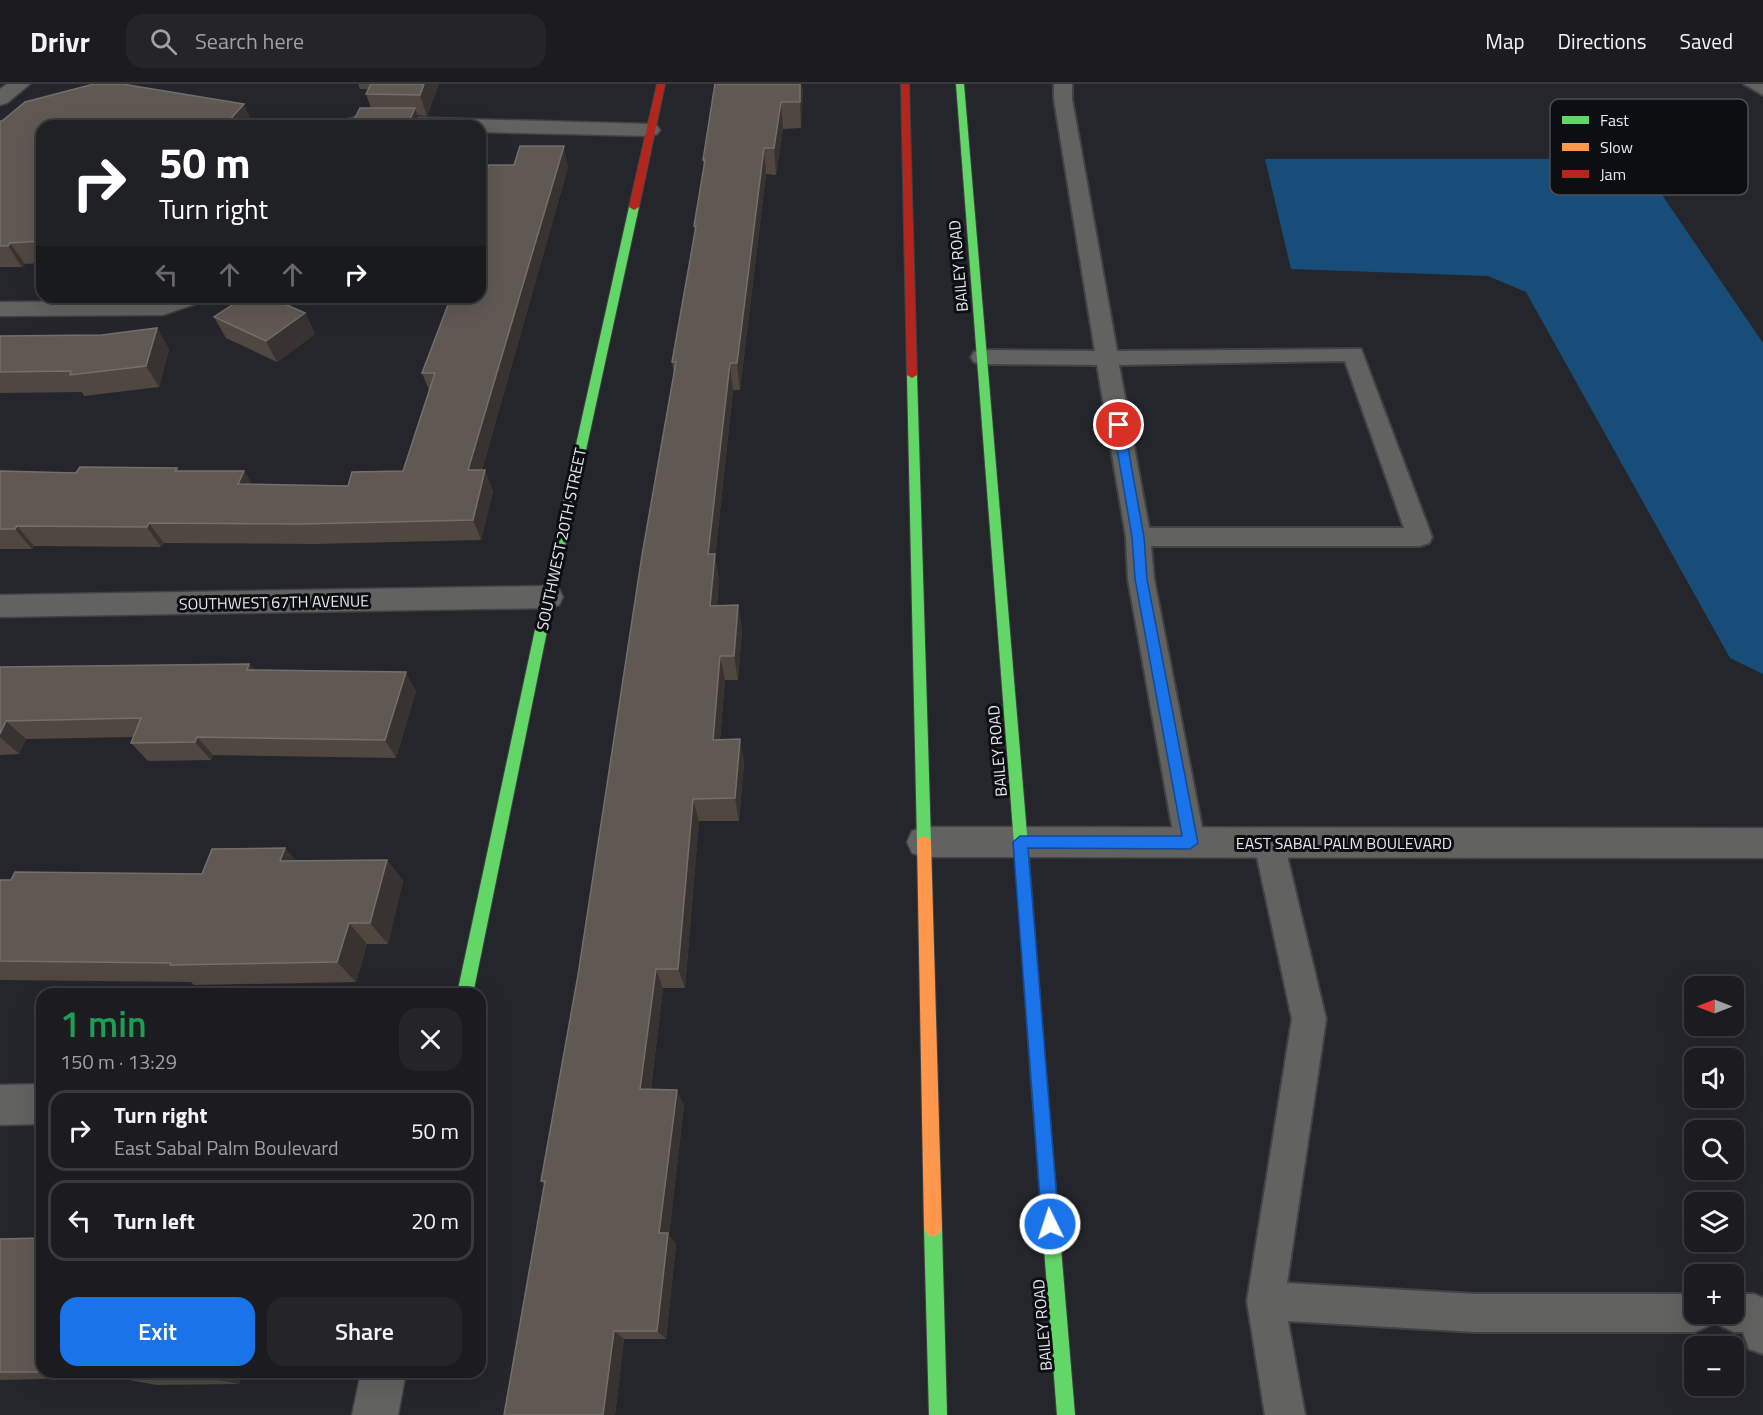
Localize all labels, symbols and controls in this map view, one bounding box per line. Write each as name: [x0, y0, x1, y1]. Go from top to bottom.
search box: [126, 14, 546, 68]
text: Drivr: [30, 20, 90, 63]
text: Search here: [195, 24, 304, 58]
icon: search: [147, 25, 180, 58]
text: Map: [1485, 25, 1525, 57]
text: Directions: [1558, 25, 1647, 57]
text: Saved: [1680, 25, 1733, 57]
legend: [1550, 99, 1748, 195]
text: Fast: [1600, 108, 1629, 132]
text: 50 m: [159, 130, 251, 194]
text: Slow: [1600, 135, 1633, 159]
icon: right: [60, 144, 138, 222]
text: Jam: [1600, 162, 1626, 186]
text: Turn right: [159, 188, 268, 229]
street label: BAILEY ROAD: [942, 219, 974, 313]
icon: left: [150, 258, 183, 291]
icon: ahead: [213, 258, 246, 291]
icon: ahead: [276, 258, 309, 291]
icon: right: [339, 258, 372, 291]
pin: [1093, 399, 1144, 450]
icon: arrive: [1102, 408, 1135, 441]
street label: SOUTHWEST 20TH STREET: [530, 445, 592, 632]
street label: SOUTHWEST 67TH AVENUE: [179, 588, 369, 616]
street label: BAILEY ROAD: [981, 704, 1013, 798]
street label: EAST SABAL PALM BOULEVARD: [1236, 831, 1452, 855]
north arrow: [1684, 976, 1744, 1036]
map controls: [1684, 976, 1744, 1396]
text: 1 min: [60, 996, 147, 1051]
button: close: [399, 1008, 462, 1071]
text: 150 m · 13:29: [60, 1046, 177, 1077]
button: sound: [1684, 1048, 1744, 1108]
text: Turn right: [114, 1098, 208, 1132]
icon: right: [63, 1114, 96, 1147]
text: 50 m: [411, 1114, 459, 1148]
button: search: [1684, 1120, 1744, 1180]
text: East Sabal Palm Boulevard: [114, 1132, 339, 1163]
position arrow: [1018, 1192, 1082, 1256]
button: layers: [1684, 1192, 1744, 1252]
icon: left: [63, 1204, 96, 1237]
text: Turn left: [114, 1204, 195, 1238]
text: 20 m: [411, 1204, 459, 1238]
button: +: [1684, 1264, 1744, 1324]
street label: BAILEY ROAD: [1026, 1278, 1058, 1372]
button: Exit: [60, 1297, 255, 1366]
button: Share: [267, 1297, 462, 1366]
button: −: [1684, 1336, 1744, 1396]

